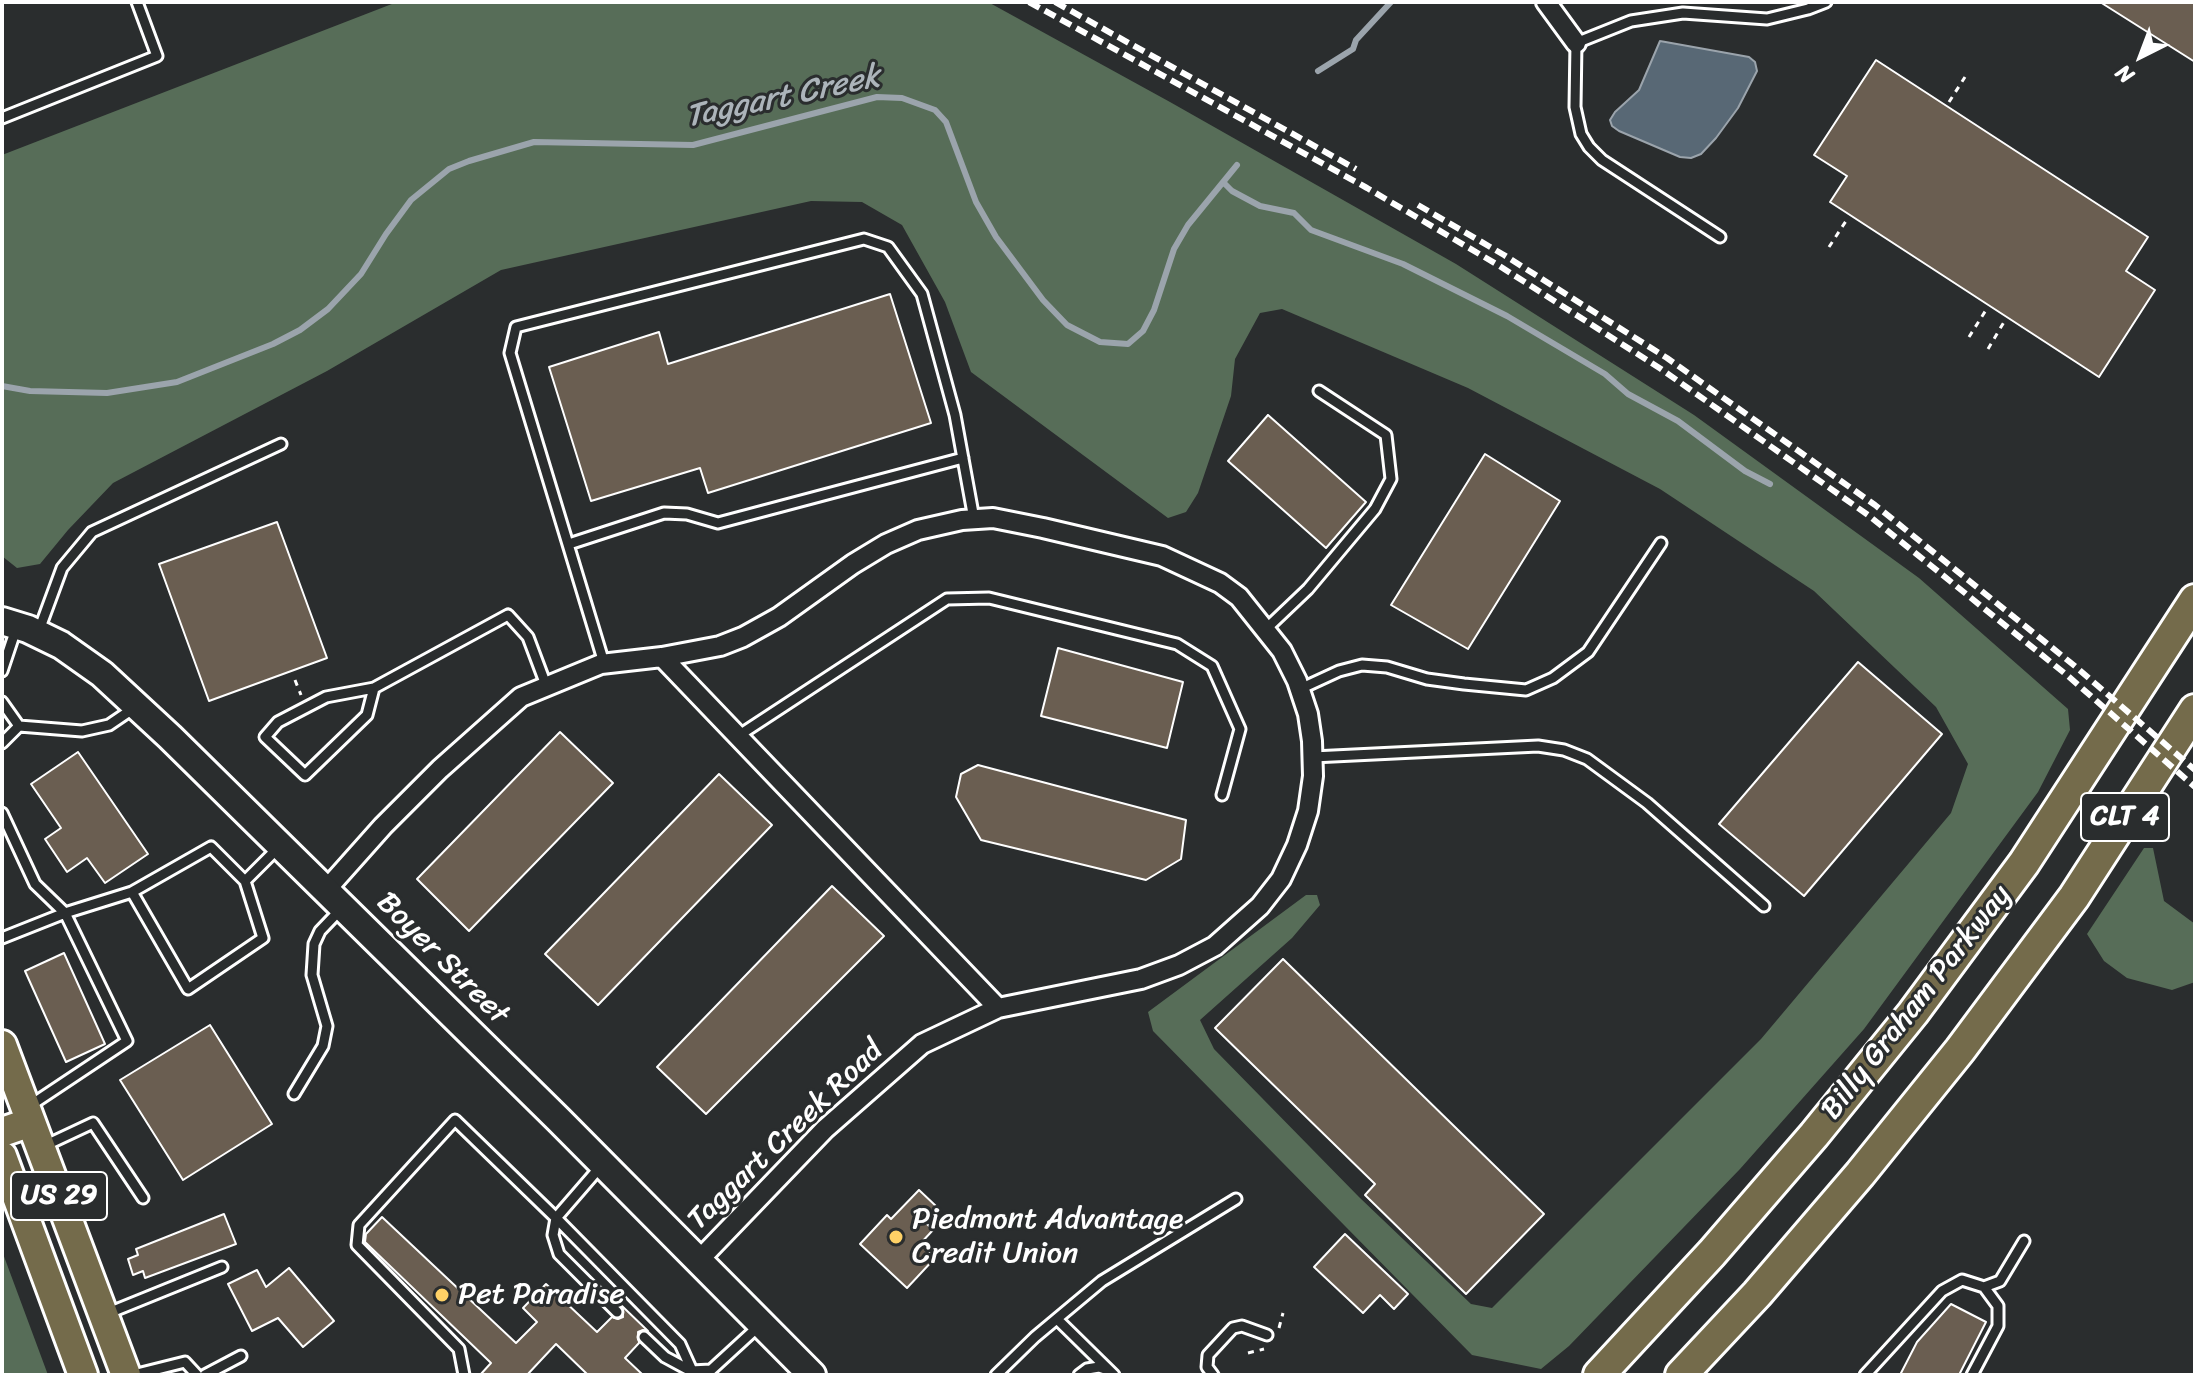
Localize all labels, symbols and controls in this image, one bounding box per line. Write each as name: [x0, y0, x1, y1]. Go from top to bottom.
north arrow: [2101, 16, 2181, 96]
text: N: [2106, 55, 2143, 94]
water label: Taggart Creek: [682, 59, 884, 137]
road number: CLT 4: [2081, 793, 2169, 841]
street label: Billy Graham Parkway: [1814, 878, 2020, 1128]
street label: Boyer Street: [368, 885, 516, 1033]
street label: Taggart Creek Road: [681, 1034, 891, 1238]
road number: US 29: [11, 1172, 107, 1220]
place label: Piedmont Advantage Credit Union: [912, 1202, 1183, 1272]
marker: Piedmont Advantage Credit Union: [887, 1228, 905, 1246]
place label: Pet Paradise: [458, 1277, 625, 1313]
marker: Pet Paradise: [433, 1286, 451, 1304]

